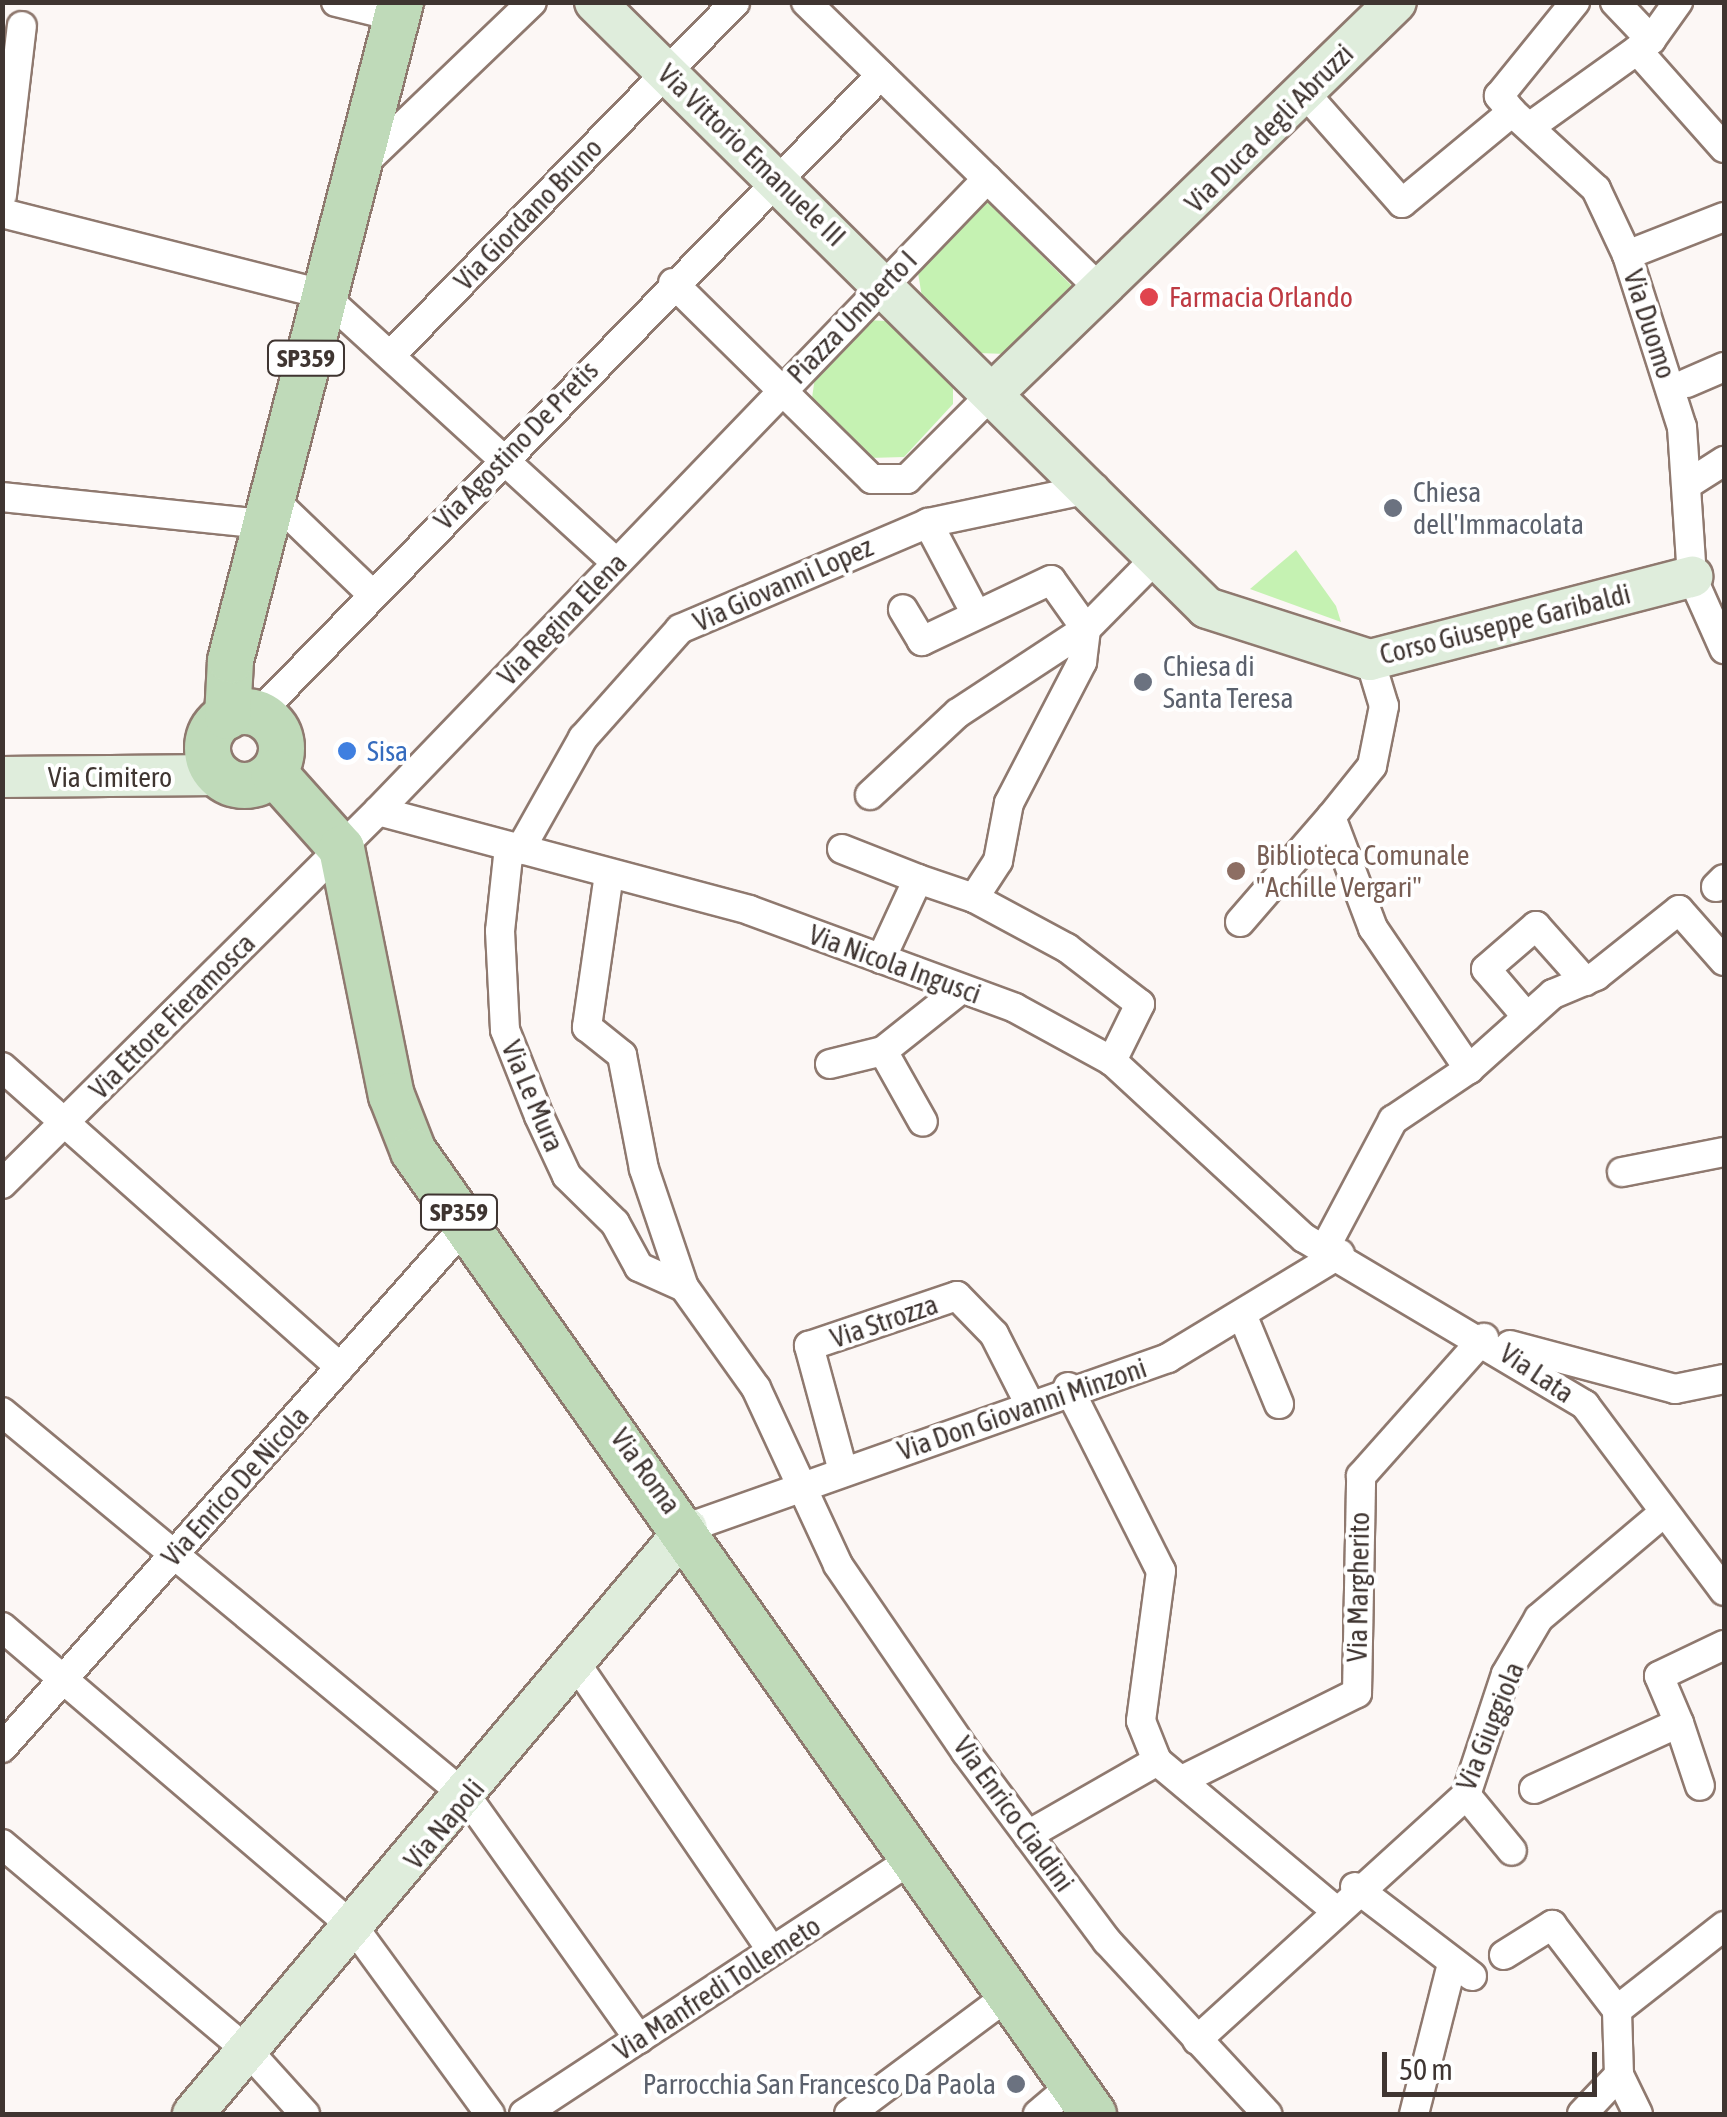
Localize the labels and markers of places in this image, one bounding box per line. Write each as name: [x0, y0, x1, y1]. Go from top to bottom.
place label: Farmacia Orlando: [1169, 280, 1353, 314]
marker: Farmacia Orlando: [1138, 286, 1160, 308]
place label: Chiesa dell'Immacolata: [1413, 475, 1584, 541]
marker: Chiesa dell'Immacolata: [1382, 497, 1404, 519]
place label: Chiesa di Santa Teresa: [1163, 649, 1293, 715]
marker: Chiesa di Santa Teresa: [1132, 671, 1154, 693]
place label: Sisa: [367, 734, 408, 768]
marker: Sisa: [336, 740, 358, 762]
place label: Biblioteca Comunale "Achille Vergari": [1256, 838, 1469, 904]
marker: Biblioteca Comunale "Achille Vergari": [1225, 860, 1247, 882]
place label: Parrocchia San Francesco Da Paola: [643, 2067, 996, 2101]
marker: Parrocchia San Francesco Da Paola: [1005, 2073, 1027, 2095]

